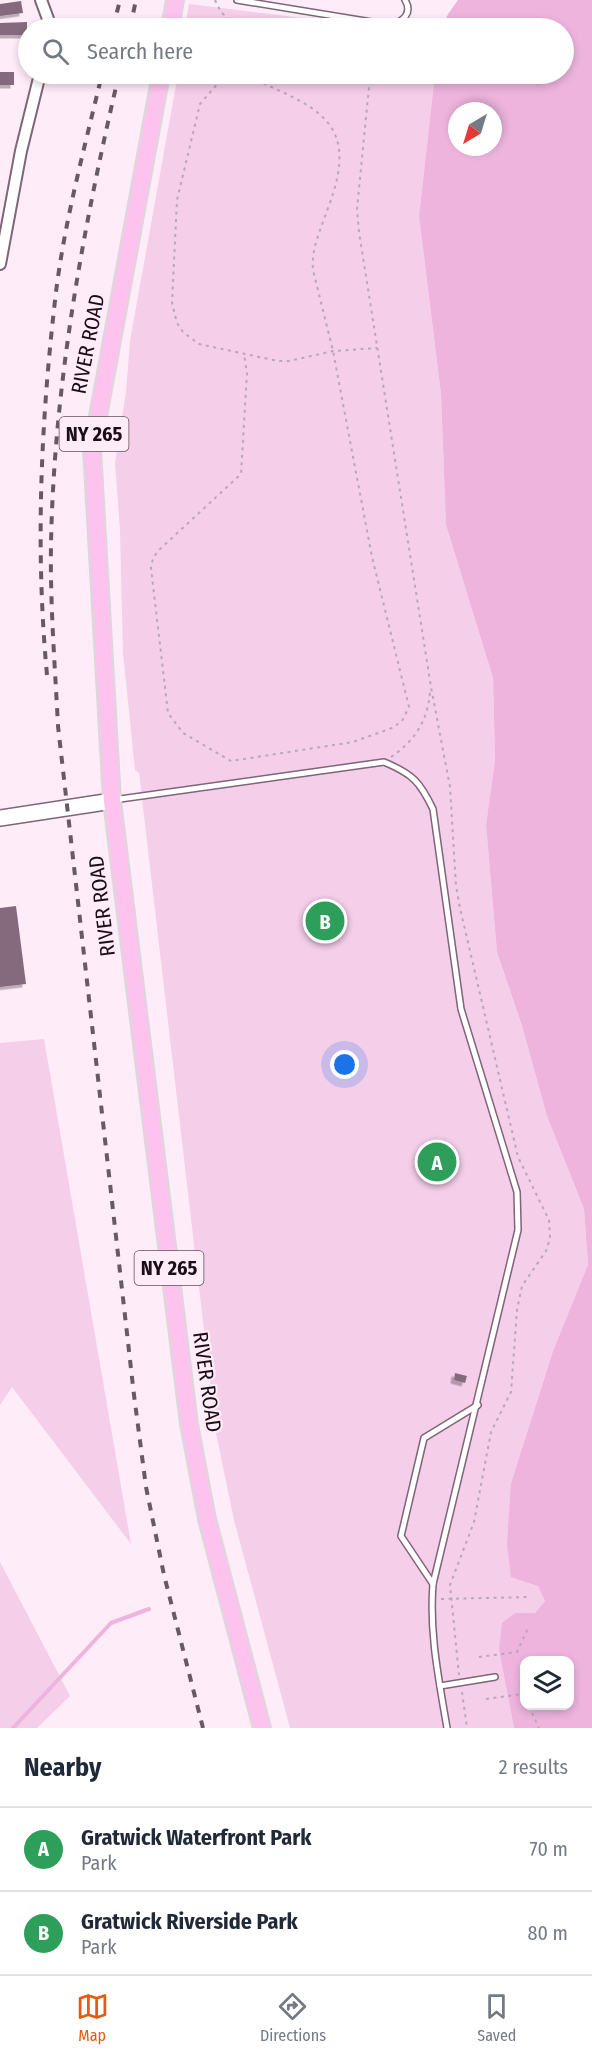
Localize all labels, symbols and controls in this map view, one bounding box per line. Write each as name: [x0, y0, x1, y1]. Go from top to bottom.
search box: [18, 18, 574, 84]
icon: search: [39, 35, 72, 68]
text: Search here: [87, 38, 193, 65]
north arrow: [448, 102, 502, 156]
street label: RIVER ROAD: [66, 292, 110, 396]
road number: NY 265: [60, 417, 128, 451]
street label: RIVER ROAD: [83, 854, 121, 958]
pin: B: [306, 898, 344, 944]
your location: [330, 1050, 359, 1079]
pin: A: [418, 1140, 456, 1184]
road number: NY 265: [134, 1251, 204, 1285]
street label: RIVER ROAD: [187, 1330, 227, 1434]
map controls: [520, 1656, 574, 1710]
button: layers: [520, 1656, 574, 1710]
text: Nearby: [24, 1752, 101, 1783]
text: 2 results: [499, 1755, 568, 1779]
text: Gratwick Waterfront Park: [81, 1824, 311, 1851]
text: A: [38, 1837, 49, 1861]
text: 70 m: [530, 1837, 568, 1861]
text: Park: [81, 1851, 117, 1875]
text: Gratwick Riverside Park: [81, 1908, 298, 1935]
text: B: [38, 1921, 49, 1945]
text: 80 m: [528, 1921, 568, 1945]
text: Park: [81, 1935, 117, 1959]
tab: Map: [76, 1990, 109, 2045]
tab: Directions: [260, 1990, 326, 2045]
tab: Saved: [477, 1990, 516, 2045]

